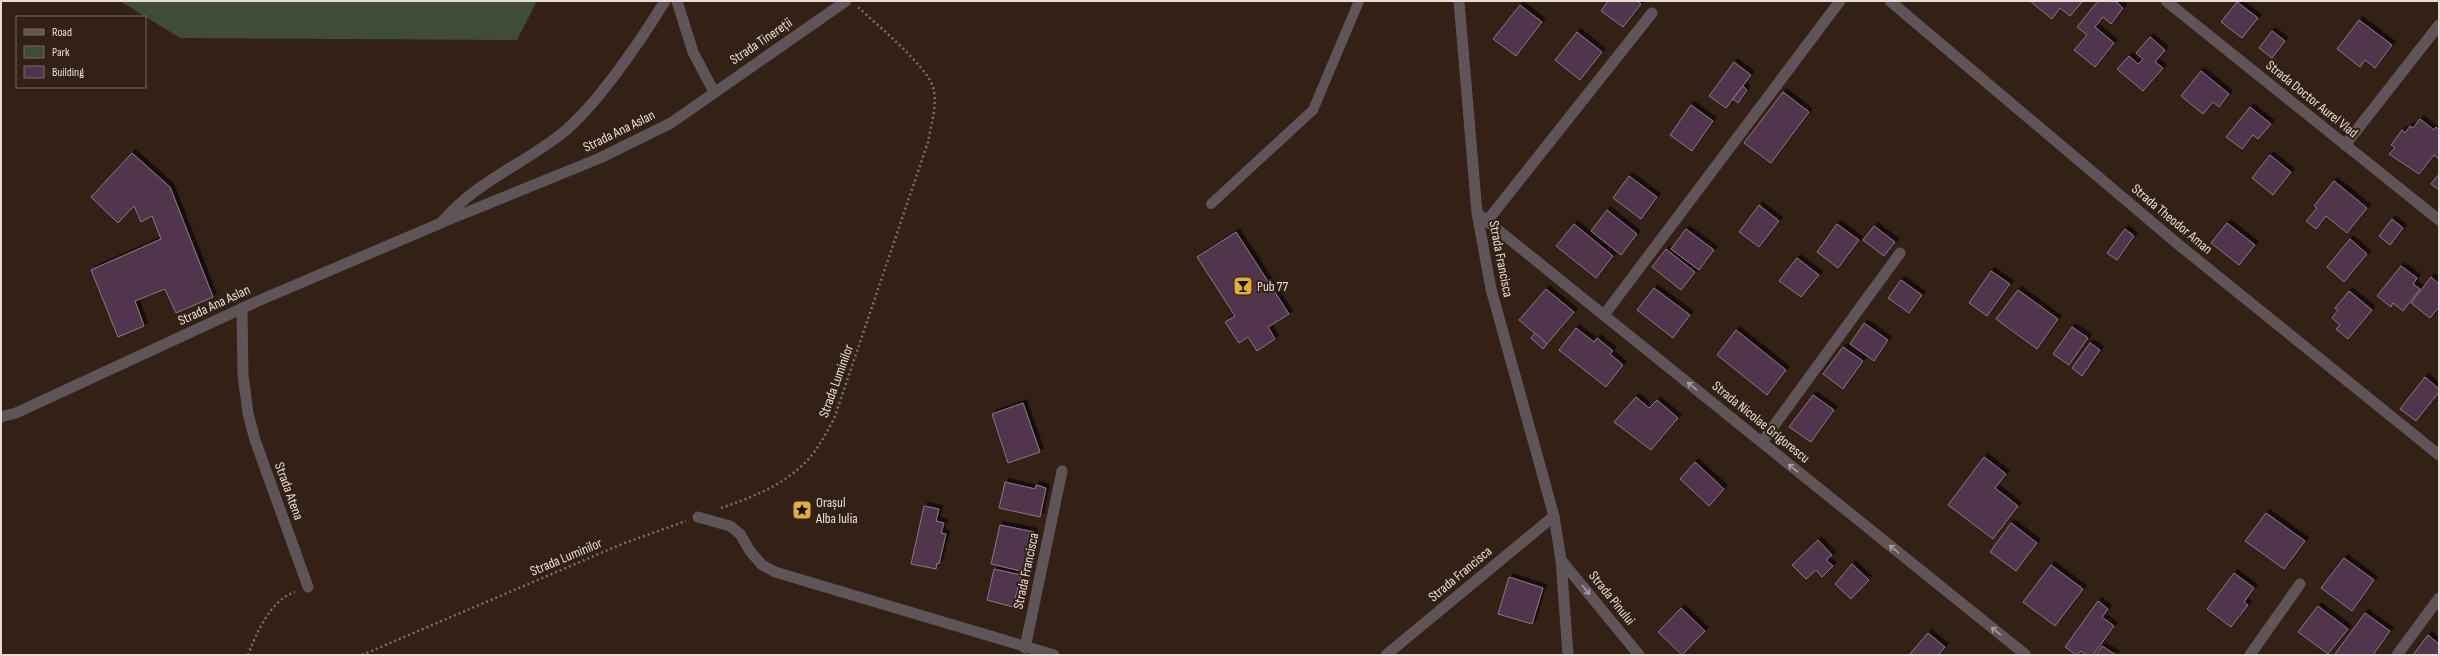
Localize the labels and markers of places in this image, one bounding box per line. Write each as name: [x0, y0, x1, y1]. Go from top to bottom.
bar icon: Pub 77: [1232, 275, 1254, 297]
place label: Pub 77: [1257, 278, 1288, 295]
place label: Orașul Alba Iulia: [815, 494, 858, 527]
place icon: Orașul Alba Iulia: [791, 499, 813, 521]

